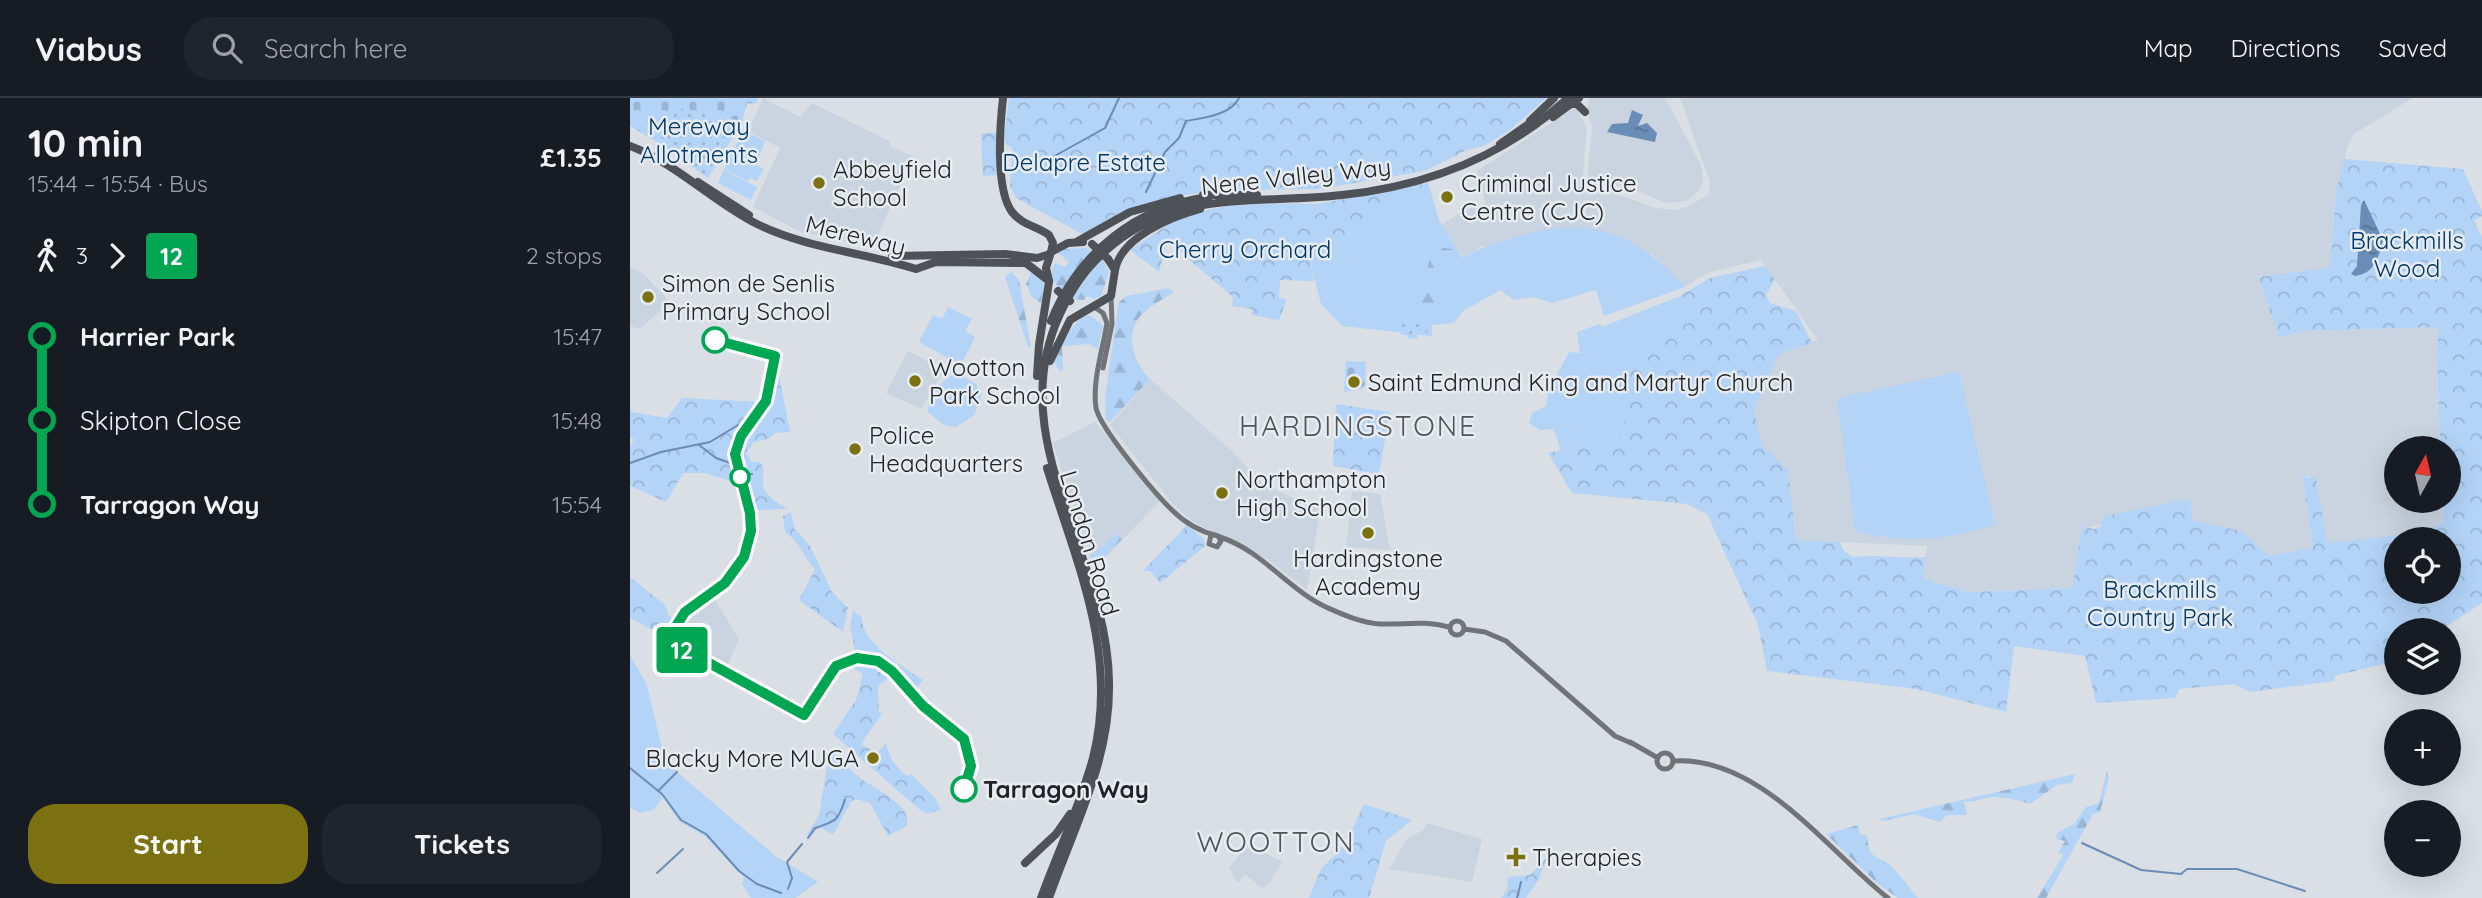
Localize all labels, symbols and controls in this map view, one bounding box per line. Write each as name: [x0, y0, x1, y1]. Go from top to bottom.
search box: [184, 17, 674, 80]
text: Viabus: [35, 28, 142, 69]
icon: search: [208, 29, 246, 67]
text: Search here: [264, 32, 407, 65]
text: Map: [2144, 33, 2193, 63]
text: Directions: [2231, 33, 2341, 63]
text: Saved: [2379, 33, 2447, 63]
park label: Mereway Allotments: [640, 111, 758, 169]
text: 10 min: [28, 119, 143, 167]
text: £1.35: [540, 141, 602, 174]
park label: Delapre Estate: [1002, 147, 1166, 177]
street label: Nene Valley Way: [1200, 151, 1392, 201]
place label: Abbeyfield School: [833, 154, 952, 212]
place label: Criminal Justice Centre (CJC): [1461, 168, 1636, 226]
text: 15:44 – 15:54 · Bus: [28, 169, 208, 198]
marker: Abbeyfield School: [811, 175, 827, 191]
marker: Criminal Justice Centre (CJC): [1439, 189, 1455, 205]
street label: Mereway: [803, 208, 909, 262]
park label: Brackmills Wood: [2350, 225, 2464, 283]
park label: Cherry Orchard: [1159, 234, 1331, 264]
icon: walk: [28, 237, 66, 275]
icon: forward: [98, 237, 136, 275]
text: 3: [76, 241, 88, 270]
text: 12: [160, 241, 183, 271]
text: 2 stops: [526, 241, 602, 270]
place label: Simon de Senlis Primary School: [662, 268, 835, 326]
marker: Simon de Senlis Primary School: [640, 289, 656, 305]
text: Harrier Park: [80, 320, 236, 353]
text: 15:47: [553, 322, 602, 351]
unlabelled marker: [702, 327, 728, 353]
place label: Wootton Park School: [929, 352, 1060, 410]
place label: Saint Edmund King and Martyr Church: [1368, 367, 1793, 397]
marker: Wootton Park School: [907, 373, 923, 389]
marker: Saint Edmund King and Martyr Church: [1346, 374, 1362, 390]
text: Skipton Close: [80, 404, 242, 437]
text: 15:48: [552, 406, 602, 435]
district label: HARDINGSTONE: [1239, 408, 1477, 443]
place label: Police Headquarters: [869, 420, 1023, 478]
north arrow: [2384, 436, 2460, 513]
map controls: [2384, 436, 2461, 877]
marker: Police Headquarters: [847, 441, 863, 457]
place label: Northampton High School: [1236, 464, 1386, 522]
unlabelled marker: [730, 467, 750, 487]
street label: London Road: [1054, 467, 1126, 619]
marker: Northampton High School: [1214, 485, 1230, 501]
text: Tarragon Way: [80, 488, 260, 521]
text: 15:54: [552, 490, 602, 519]
marker: Hardingstone Academy: [1360, 525, 1376, 541]
button: locate: [2384, 527, 2461, 604]
place label: Hardingstone Academy: [1293, 543, 1443, 601]
park label: Brackmills Country Park: [2087, 574, 2233, 632]
button: layers: [2384, 618, 2461, 695]
line badge: 12: [650, 627, 714, 673]
text: 12: [671, 635, 694, 665]
button: +: [2384, 709, 2461, 786]
place label: Blacky More MUGA: [646, 743, 859, 773]
marker: Blacky More MUGA: [865, 750, 881, 766]
place label: Tarragon Way: [983, 774, 1149, 804]
marker: Tarragon Way: [951, 776, 977, 802]
button: −: [2384, 800, 2461, 877]
button: Start: [28, 804, 308, 884]
button: Tickets: [322, 804, 602, 884]
district label: WOOTTON: [1196, 824, 1356, 859]
place label: Therapies: [1532, 842, 1642, 872]
marker: Therapies: [1506, 847, 1526, 867]

